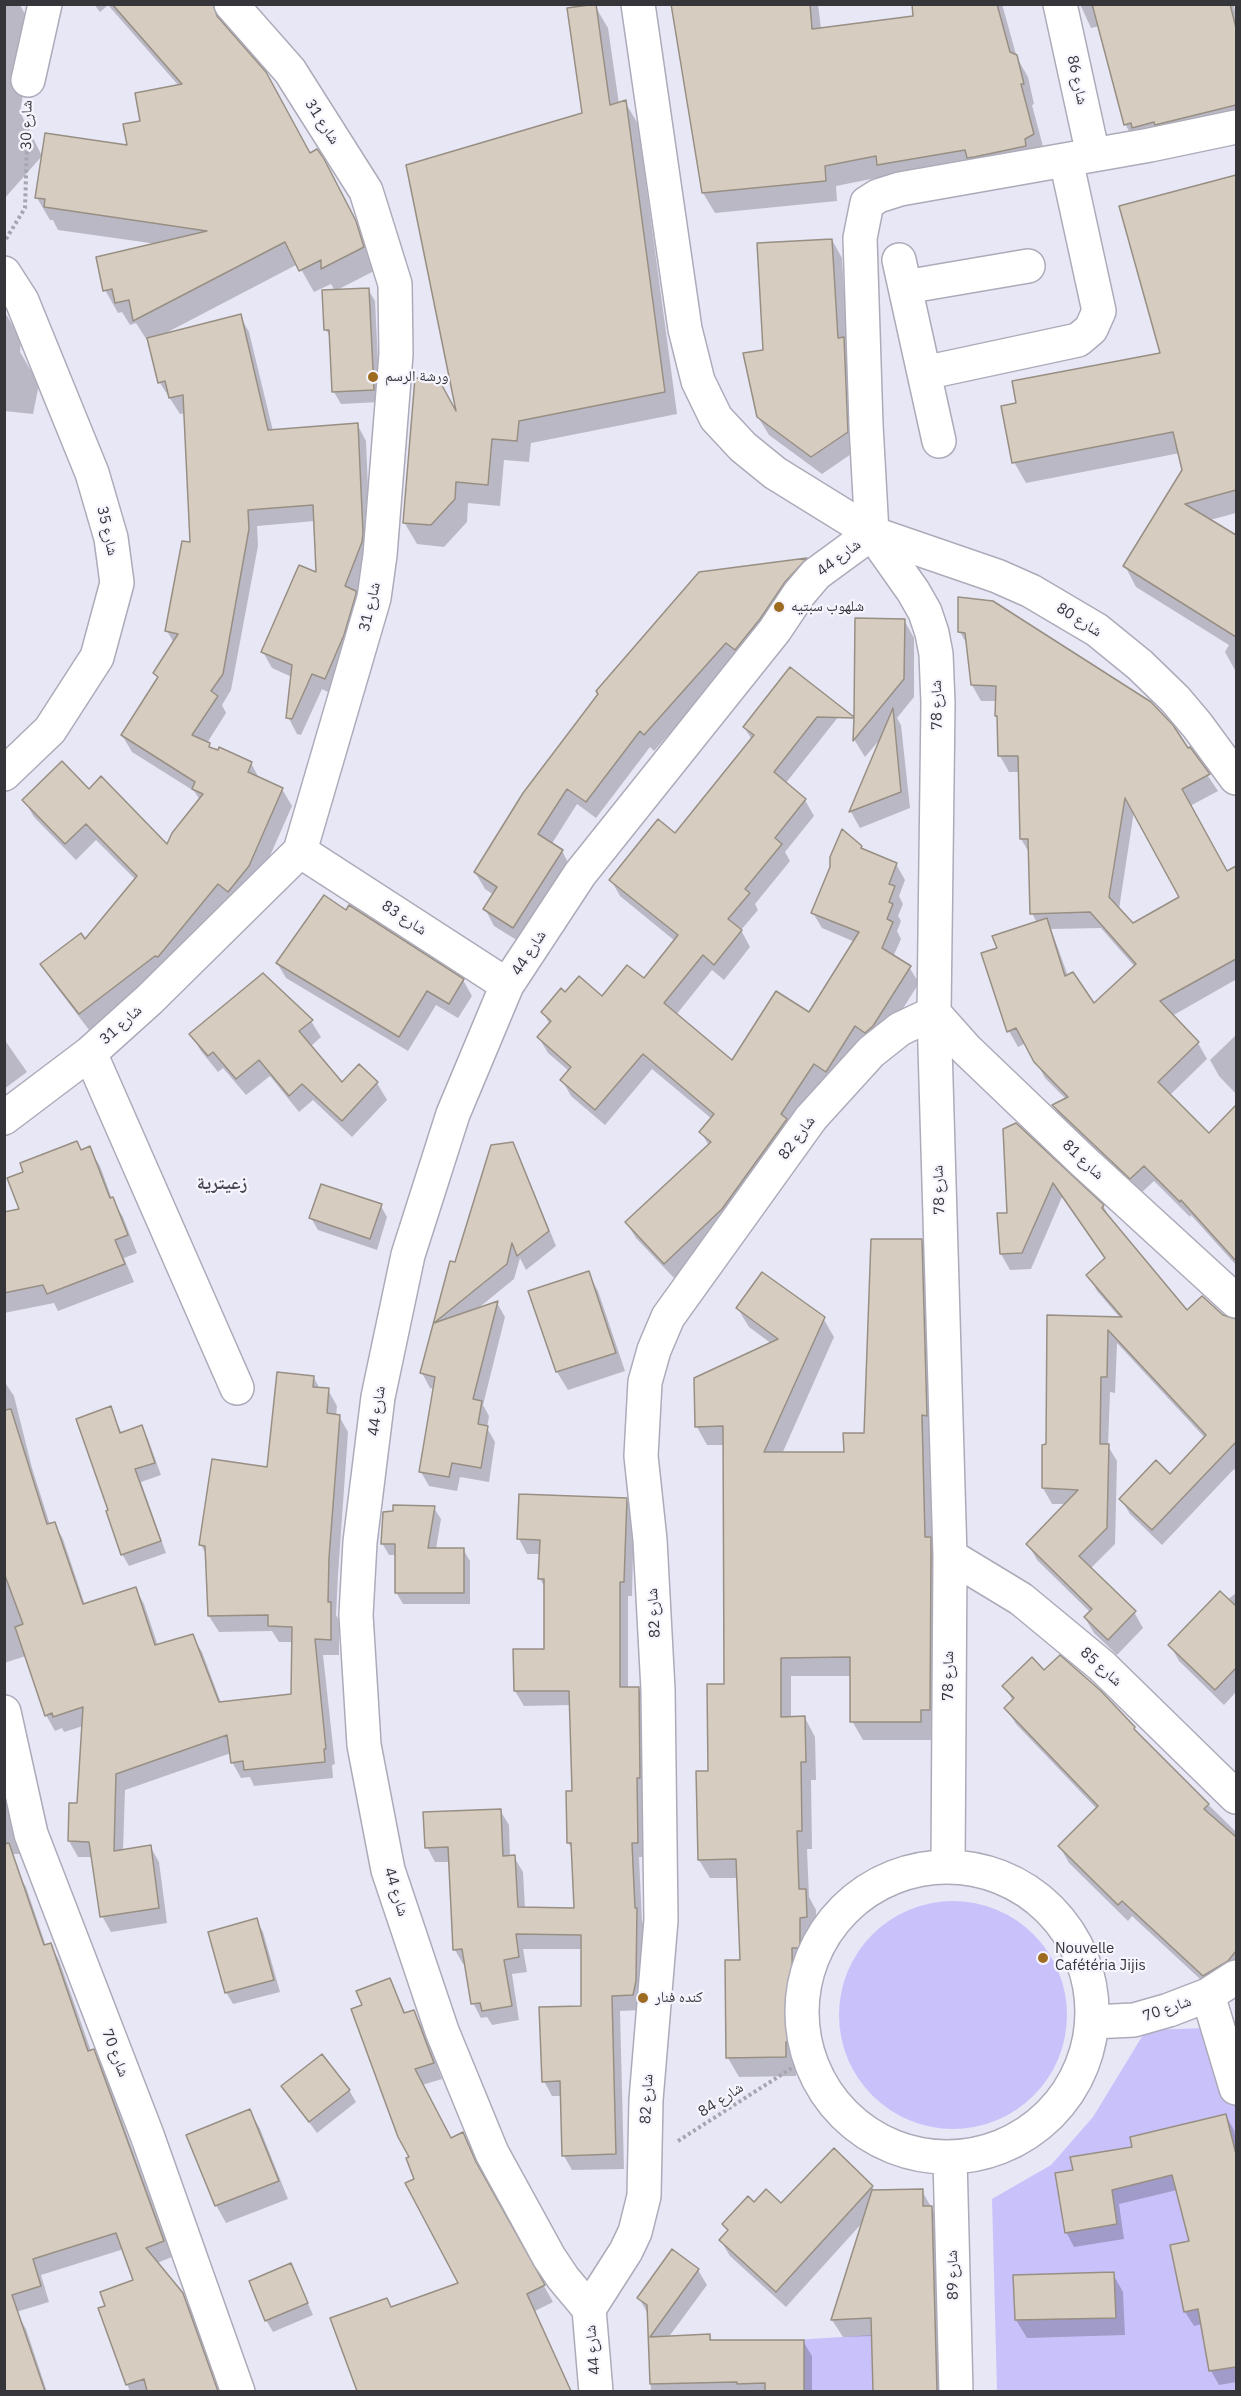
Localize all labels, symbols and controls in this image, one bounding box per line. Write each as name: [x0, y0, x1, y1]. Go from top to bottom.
street label: شارع 86: [1063, 54, 1091, 106]
street label: شارع 31: [301, 96, 343, 148]
street label: شارع 30: [18, 100, 36, 150]
place label: ورشة الرسم: [385, 368, 449, 386]
marker: ورشة الرسم: [366, 370, 380, 384]
street label: شارع 35: [93, 505, 121, 557]
street label: شارع 44: [814, 536, 864, 580]
street label: شارع 31: [356, 581, 384, 633]
place label: شلهوب سبتيه: [791, 598, 864, 616]
street label: شارع 80: [1053, 599, 1105, 641]
marker: شلهوب سبتيه: [772, 600, 786, 614]
street label: شارع 78: [928, 680, 946, 730]
street label: شارع 83: [378, 897, 430, 939]
street label: شارع 44: [508, 927, 550, 979]
street label: شارع 31: [96, 1002, 146, 1048]
street label: شارع 82: [775, 1113, 819, 1163]
street label: شارع 81: [1059, 1136, 1107, 1184]
street label: شارع 78: [929, 1165, 949, 1215]
district label: زعيترية: [197, 1173, 247, 1195]
street label: شارع 44: [365, 1385, 389, 1437]
street label: شارع 82: [644, 1588, 664, 1638]
street label: شارع 85: [1076, 1644, 1126, 1690]
street label: شارع 78: [940, 1651, 958, 1701]
street label: شارع 44: [380, 1865, 412, 1919]
place label: Nouvelle Cafétéria Jijis: [1055, 1940, 1146, 1975]
marker: Nouvelle Cafétéria Jijis: [1036, 1951, 1050, 1965]
place label: كنده فنار: [655, 1989, 703, 2007]
marker: كنده فنار: [636, 1991, 650, 2005]
street label: شارع 70: [1140, 1992, 1194, 2026]
street label: شارع 70: [98, 2026, 132, 2080]
street label: شارع 82: [637, 2074, 657, 2124]
street label: شارع 84: [695, 2079, 747, 2121]
street label: شارع 89: [944, 2250, 962, 2300]
street label: شارع 44: [582, 2324, 604, 2376]

